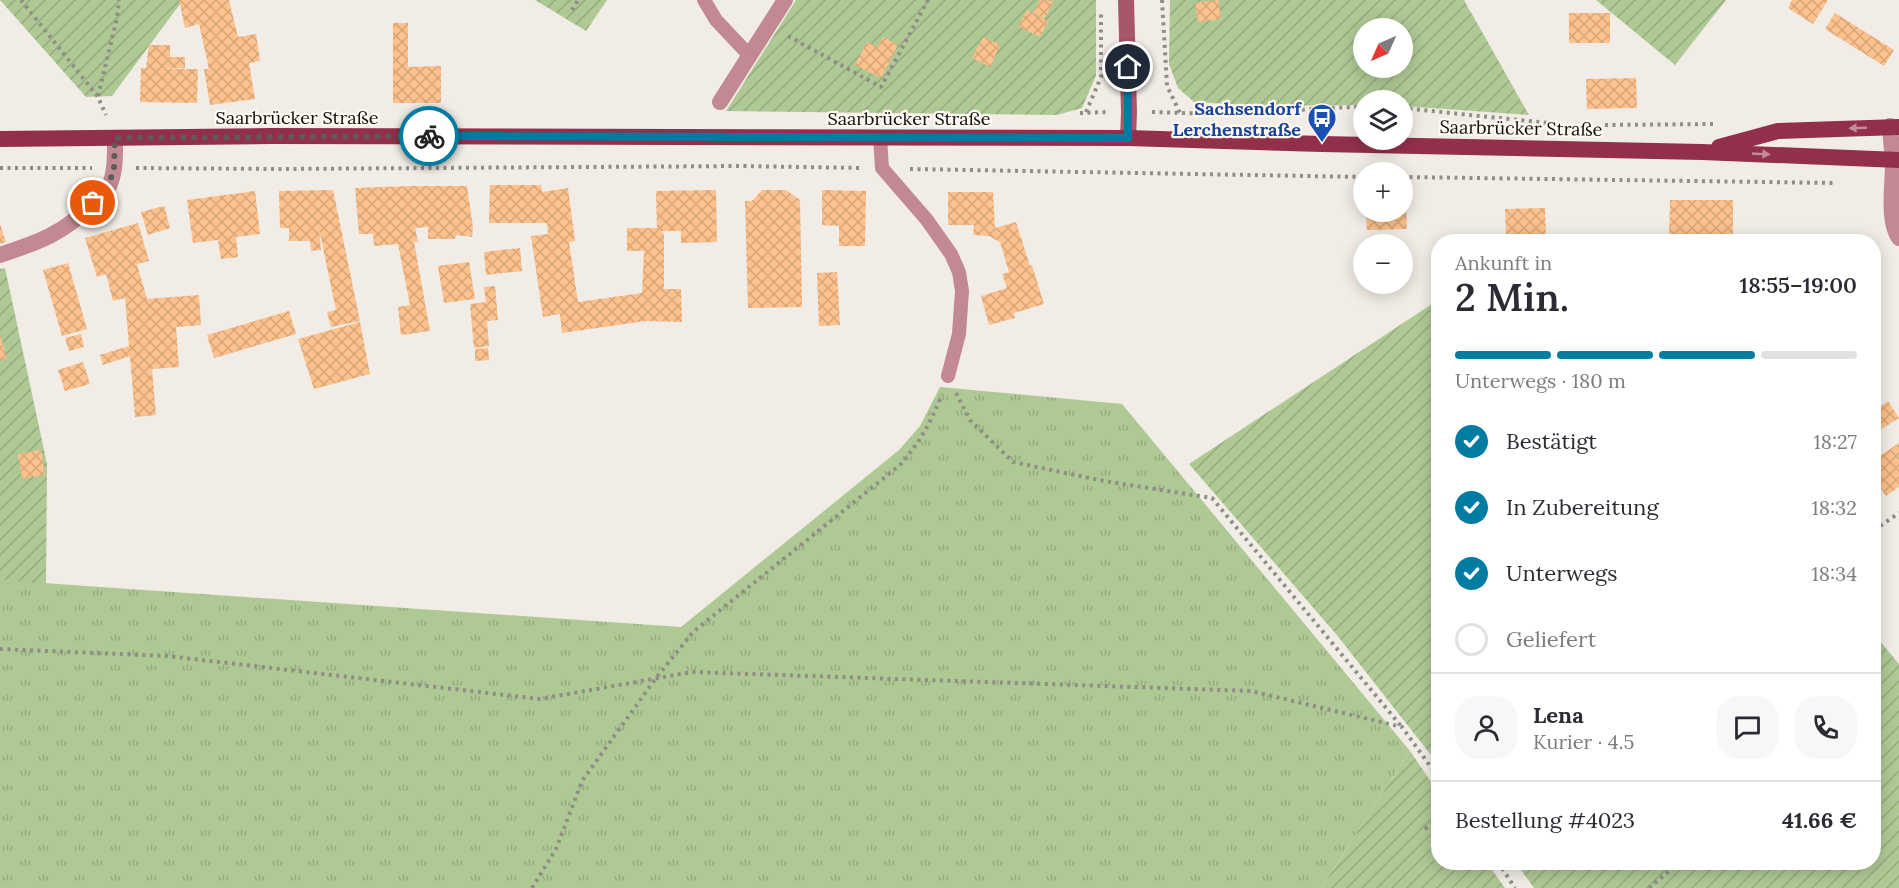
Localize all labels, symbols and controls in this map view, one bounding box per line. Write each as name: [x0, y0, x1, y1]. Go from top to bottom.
north arrow: [1353, 18, 1413, 78]
map controls: [1353, 18, 1413, 294]
pin: [1102, 41, 1153, 92]
icon: home: [1111, 50, 1144, 83]
button: layers: [1353, 90, 1413, 150]
place label: Sachsendorf Lerchenstraße: [1173, 97, 1302, 141]
bus stop icon: Sachsendorf Lerchenstraße: [1306, 102, 1338, 144]
street label: Saarbrücker Straße: [216, 106, 379, 129]
courier: [399, 106, 459, 166]
street label: Saarbrücker Straße: [828, 107, 991, 130]
street label: Saarbrücker Straße: [1439, 115, 1603, 141]
icon: bike: [413, 120, 446, 153]
one-way arrow: [1849, 123, 1868, 132]
one-way arrow: [1751, 150, 1770, 159]
button: +: [1353, 162, 1413, 222]
pin: [67, 177, 118, 228]
icon: bag: [76, 186, 109, 219]
button: −: [1353, 234, 1413, 294]
text: Ankunft in: [1455, 250, 1552, 275]
text: 18:55–19:00: [1740, 271, 1857, 299]
text: 2 Min.: [1455, 272, 1569, 322]
text: Unterwegs · 180 m: [1455, 368, 1626, 393]
icon: check: [1455, 425, 1488, 458]
text: Bestätigt: [1506, 427, 1597, 455]
text: 18:27: [1814, 429, 1857, 454]
icon: check: [1455, 491, 1488, 524]
text: In Zubereitung: [1506, 493, 1659, 521]
text: 18:32: [1812, 495, 1857, 520]
icon: check: [1455, 557, 1488, 590]
text: Unterwegs: [1506, 559, 1617, 587]
text: 18:34: [1812, 561, 1857, 586]
text: Geliefert: [1506, 625, 1596, 653]
button: person: [1455, 696, 1518, 759]
button: chat: [1716, 696, 1779, 759]
button: phone: [1794, 696, 1857, 759]
text: Lena: [1533, 701, 1584, 729]
text: Kurier · 4.5: [1533, 729, 1634, 754]
text: Bestellung #4023: [1455, 806, 1635, 834]
text: 41.66 €: [1782, 806, 1857, 834]

